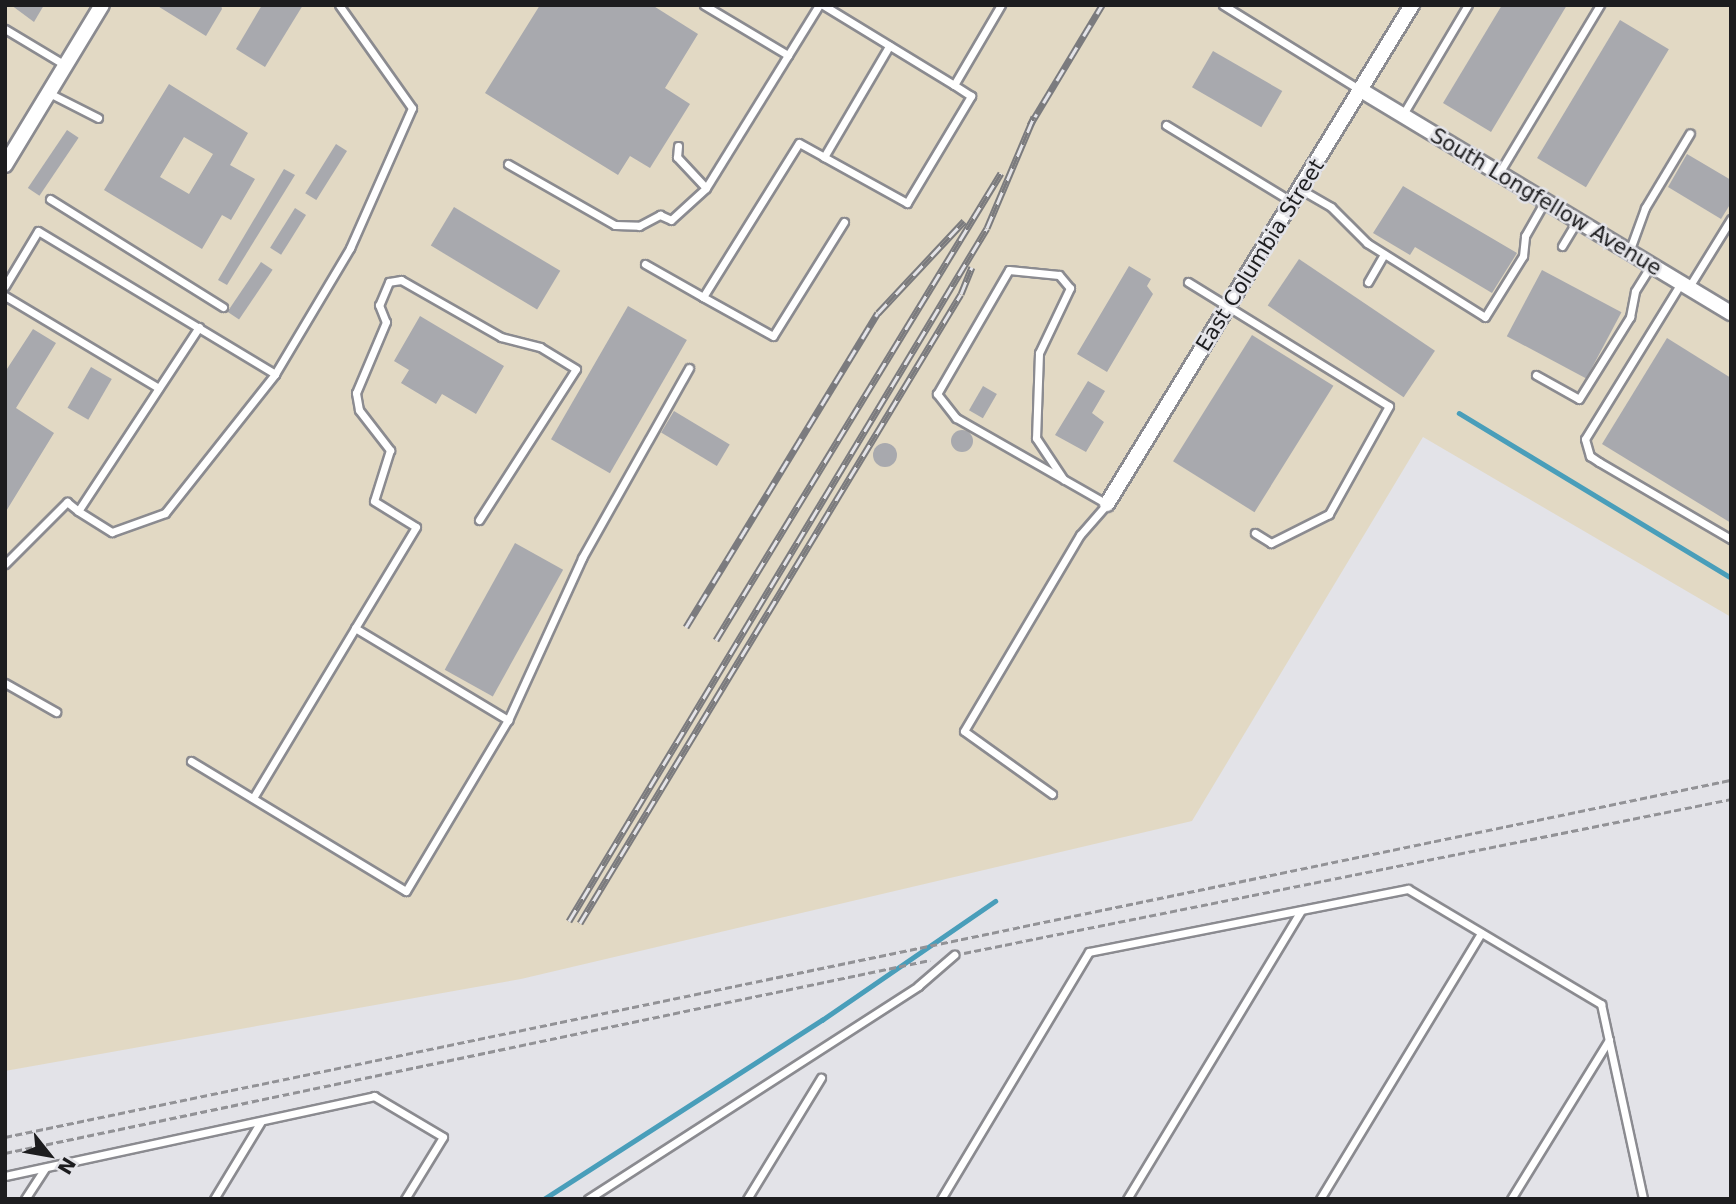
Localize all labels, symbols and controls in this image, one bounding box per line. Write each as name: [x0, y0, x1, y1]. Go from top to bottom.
street label: South Longfellow Avenue: [1426, 123, 1666, 281]
street label: East Columbia Street: [1191, 154, 1329, 356]
north arrow: [14, 1120, 84, 1190]
text: N: [53, 1153, 81, 1178]

